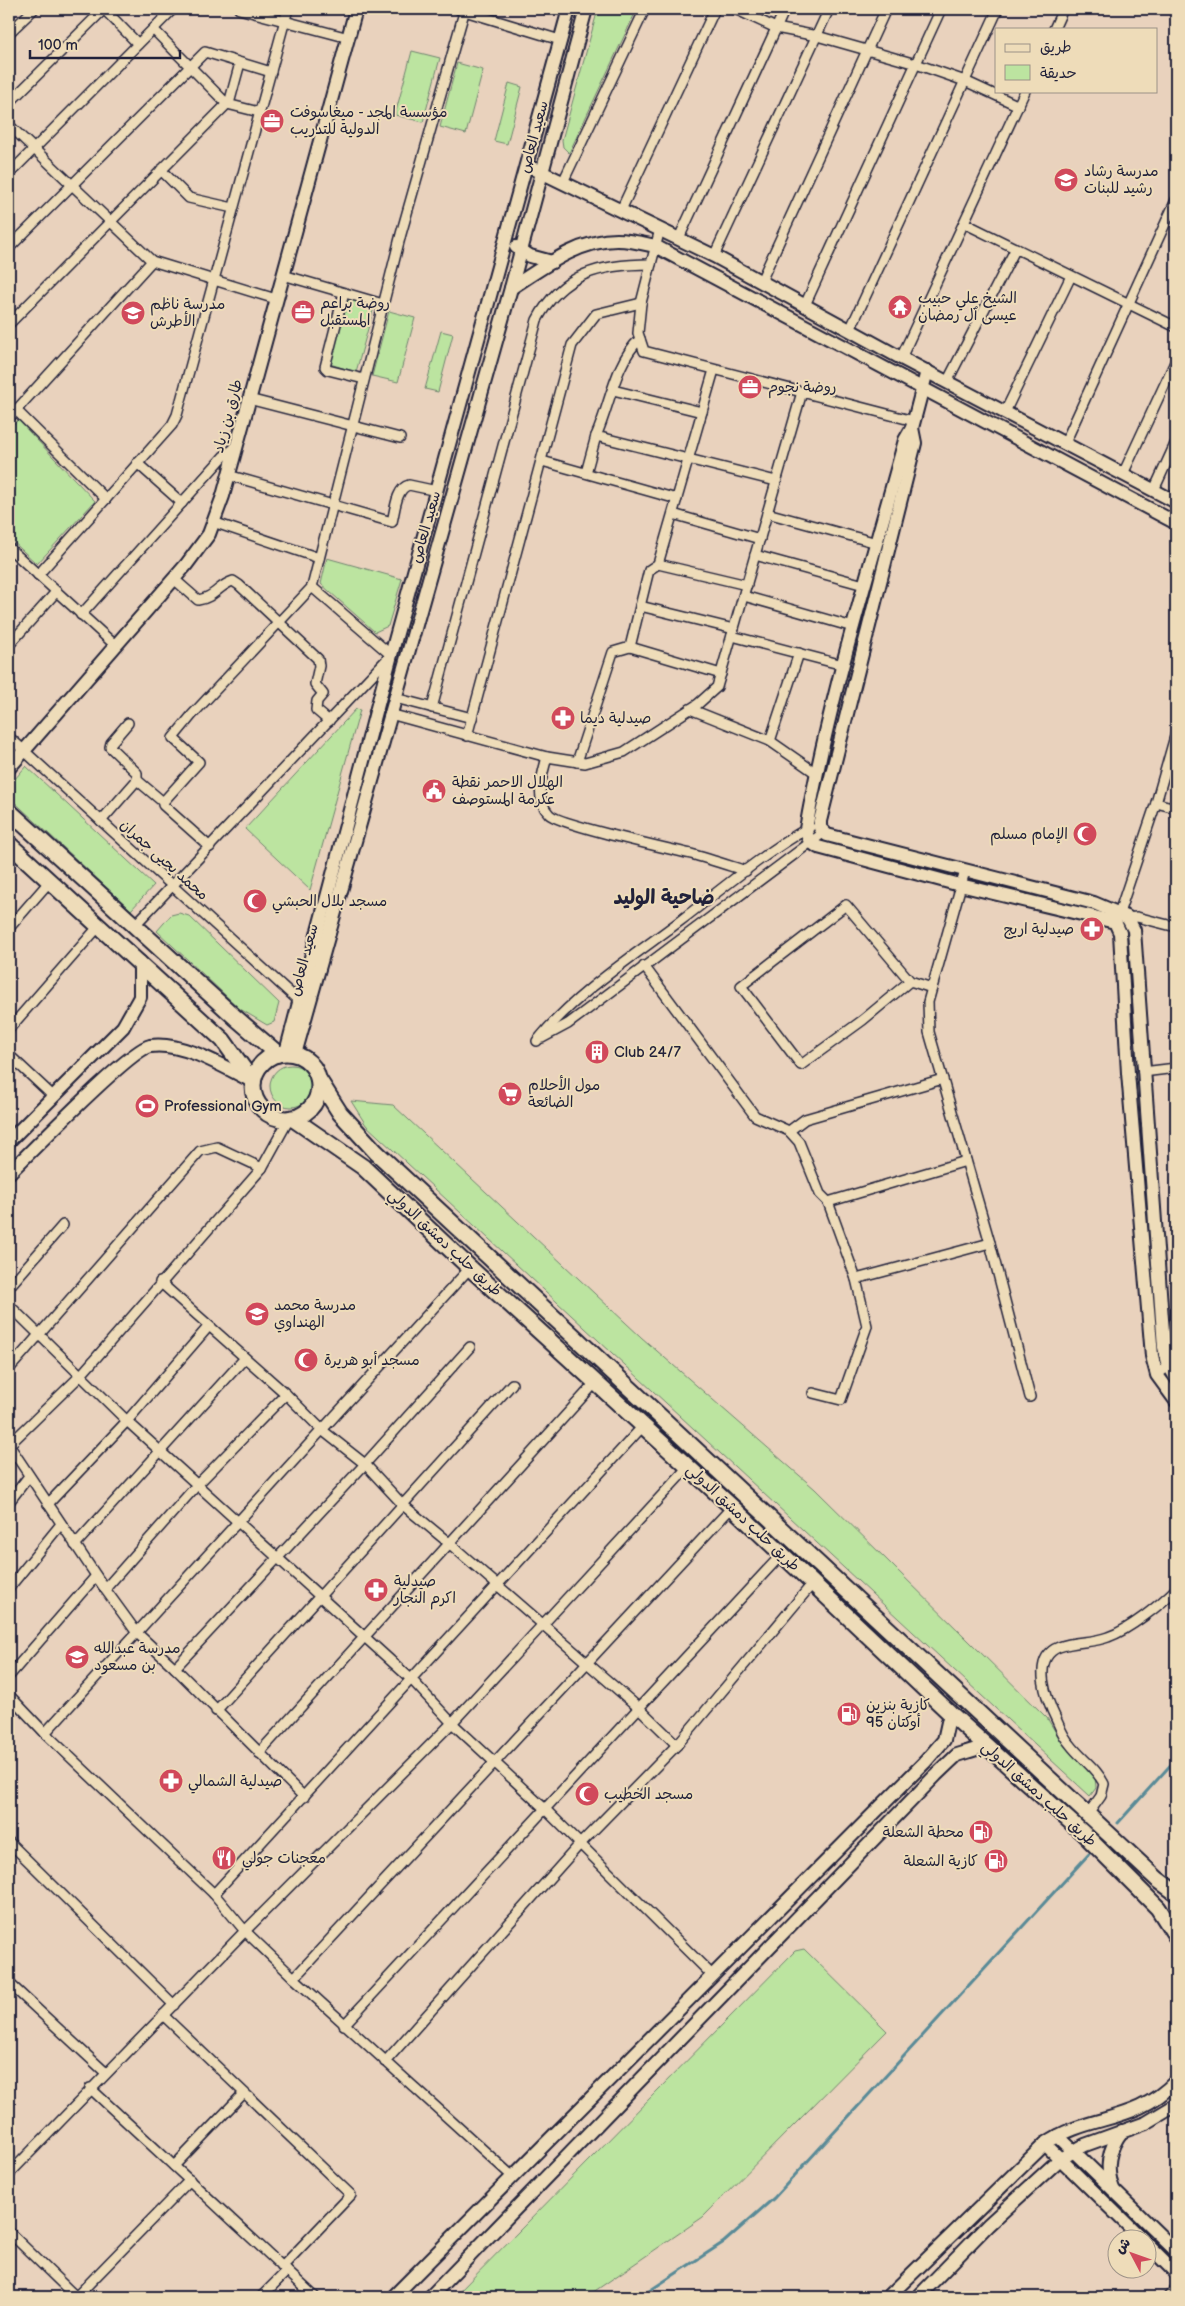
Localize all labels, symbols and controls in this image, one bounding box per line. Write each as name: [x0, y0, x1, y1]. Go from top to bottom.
scale bar: [30, 28, 180, 60]
legend: [995, 28, 1158, 92]
text: 100 m: [38, 36, 78, 55]
text: طريق: [1040, 38, 1072, 57]
text: حديقة: [1040, 64, 1077, 83]
street label: سعيد العاص: [515, 99, 553, 175]
place label: مؤسسة المجد - ميغاسوفت الدولية للتدريب: [290, 103, 448, 139]
office icon: مؤسسة المجد - ميغاسوفت الدولية للتدريب: [259, 108, 285, 134]
place label: مدرسة رشاد رشيد للبنات: [1084, 162, 1159, 198]
school or university icon: مدرسة رشاد رشيد للبنات: [1053, 167, 1079, 193]
place label: الشيخ علي حبيب عيسى ٱل رمضان: [918, 289, 1017, 325]
place label: روضة براعم المستقبل: [320, 294, 390, 330]
temple icon: الشيخ علي حبيب عيسى ٱل رمضان: [887, 294, 913, 320]
place label: مدرسة ناظم الأطرش: [150, 295, 225, 331]
office icon: روضة براعم المستقبل: [290, 299, 316, 325]
school or university icon: مدرسة ناظم الأطرش: [120, 300, 146, 326]
office icon: روضة نجوم: [737, 374, 763, 400]
street label: طارق بن زياد: [209, 377, 247, 455]
place label: روضة نجوم: [768, 378, 837, 399]
street label: سعيد العاص: [407, 489, 445, 565]
pharmacy icon: صيدلية ديما: [550, 705, 576, 731]
place label: صيدلية ديما: [580, 709, 651, 728]
place label: الهلال الاحمر نقطة عكرمة المستوصف: [452, 773, 563, 809]
public building icon: الهلال الاحمر نقطة عكرمة المستوصف: [421, 778, 447, 804]
street label: محمد يحيى جمران: [116, 815, 212, 905]
mosque icon: الإمام مسلم: [1072, 821, 1098, 847]
place label: الإمام مسلم: [990, 825, 1068, 846]
district label: ضاحية الوليد: [613, 886, 715, 911]
mosque icon: مسجد بلال الحبشي: [242, 888, 268, 914]
place label: مسجد بلال الحبشي: [272, 892, 387, 914]
pharmacy icon: صيدلية اريج: [1079, 916, 1105, 942]
place label: صيدلية اريج: [1004, 920, 1074, 939]
street label: سعيد العاص: [285, 922, 323, 998]
building icon: Club 24/7: [584, 1039, 610, 1065]
place label: Club 24/7: [614, 1043, 681, 1062]
place label: مول الأحلام الضائعة: [528, 1075, 600, 1112]
supermarket icon: مول الأحلام الضائعة: [497, 1081, 523, 1107]
sports icon: Professional Gym: [134, 1093, 160, 1119]
place label: Professional Gym: [164, 1097, 282, 1116]
street label: طريق حلب دمشق الدولي: [382, 1185, 506, 1303]
place label: مدرسة محمد الهنداوي: [274, 1296, 356, 1333]
school or university icon: مدرسة محمد الهنداوي: [244, 1301, 270, 1327]
mosque icon: مسجد أبو هريرة: [293, 1347, 319, 1373]
place label: مسجد أبو هريرة: [324, 1351, 420, 1370]
street label: طريق حلب دمشق الدولي: [680, 1460, 804, 1578]
place label: صيدلية اكرم النجار: [393, 1572, 456, 1610]
pharmacy icon: صيدلية اكرم النجار: [363, 1577, 389, 1603]
place label: مدرسة عبدالله بن مسعود: [94, 1639, 181, 1675]
school or university icon: مدرسة عبدالله بن مسعود: [64, 1644, 90, 1670]
place label: كازية بنزين أوكتان 95: [866, 1696, 930, 1732]
fuel station icon: كازية بنزين أوكتان 95: [836, 1701, 862, 1727]
street label: طريق حلب دمشق الدولي: [975, 1737, 1101, 1853]
pharmacy icon: صيدلية الشمالي: [158, 1768, 184, 1794]
place label: صيدلية الشمالي: [188, 1772, 282, 1794]
mosque icon: مسجد الخطيب: [574, 1781, 600, 1807]
place label: مسجد الخطيب: [604, 1785, 693, 1804]
fuel station icon: محطة الشعلة: [968, 1819, 994, 1845]
place label: محطة الشعلة: [883, 1823, 964, 1842]
restaurant icon: معجنات جولي: [211, 1845, 237, 1871]
fuel station icon: كازية الشعلة: [983, 1848, 1009, 1874]
place label: معجنات جولي: [242, 1849, 326, 1871]
place label: كازية الشعلة: [904, 1852, 978, 1871]
north arrow: [1108, 2228, 1158, 2278]
text: ش: [1111, 2234, 1134, 2257]

